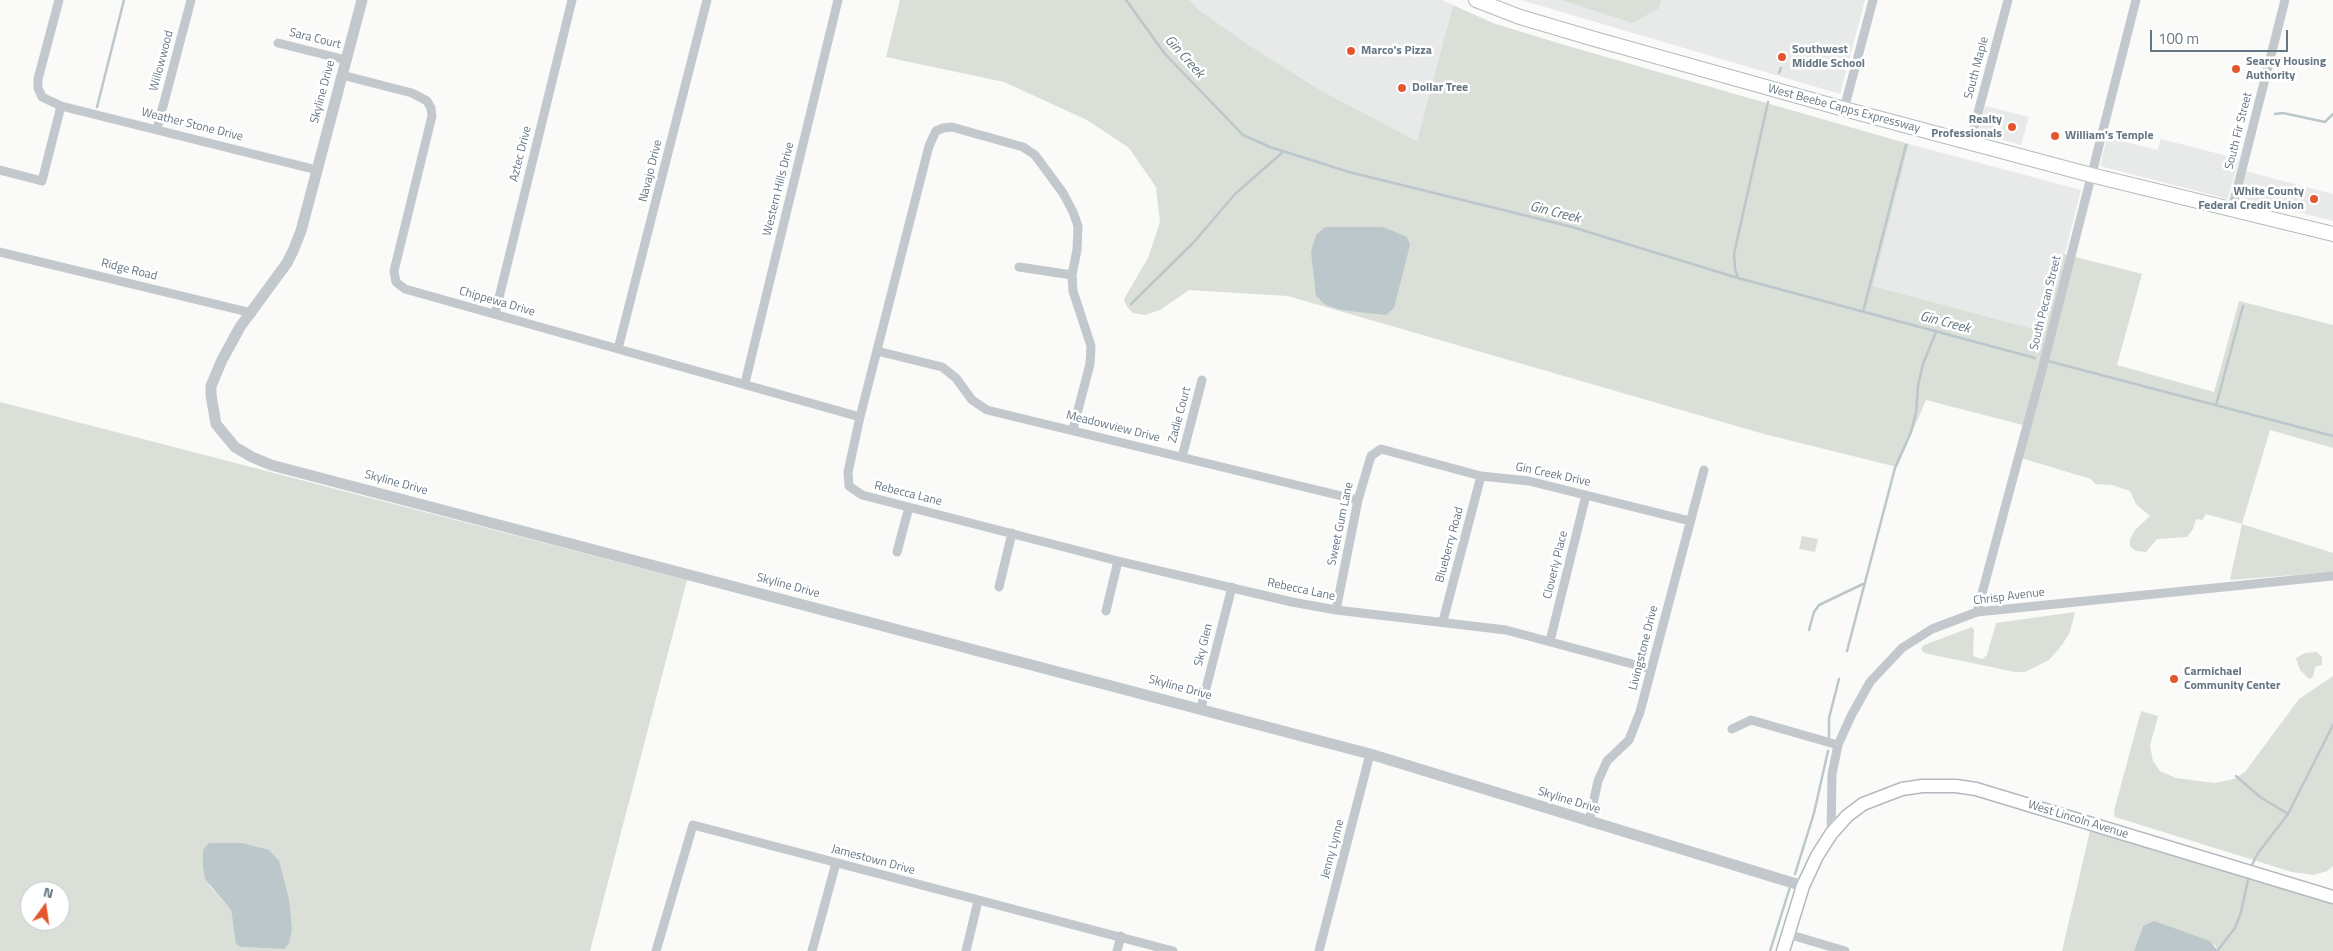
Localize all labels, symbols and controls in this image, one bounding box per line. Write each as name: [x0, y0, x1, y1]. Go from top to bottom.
scale bar: [2153, 20, 2290, 52]
street label: Sara Court: [288, 26, 342, 52]
text: 100 m: [2158, 27, 2199, 50]
street label: Willowwood: [147, 29, 177, 93]
water label: Gin Creek: [1161, 32, 1207, 82]
street label: South Maple: [1962, 35, 1992, 101]
place label: Southwest Middle School: [1792, 43, 1865, 71]
place label: Marco's Pizza: [1361, 44, 1432, 58]
marker: Marco's Pizza: [1345, 45, 1357, 57]
marker: Southwest Middle School: [1776, 51, 1788, 63]
place label: Searcy Housing Authority: [2246, 55, 2326, 83]
street label: Skyline Drive: [308, 59, 338, 125]
marker: Searcy Housing Authority: [2230, 63, 2242, 75]
place label: Dollar Tree: [1412, 81, 1468, 95]
marker: Dollar Tree: [1396, 82, 1408, 94]
street label: West Beebe Capps Expressway: [1766, 82, 1922, 136]
street label: South Fir Street: [2222, 91, 2256, 171]
street label: Weather Stone Drive: [140, 105, 244, 145]
place label: Realty Professionals: [1931, 113, 2002, 141]
marker: Realty Professionals: [2006, 121, 2018, 133]
street label: Aztec Drive: [507, 125, 535, 183]
place label: William's Temple: [2065, 129, 2154, 143]
marker: William's Temple: [2049, 130, 2061, 142]
street label: Navajo Drive: [636, 138, 666, 204]
street label: Western Hills Drive: [760, 141, 798, 237]
place label: White County Federal Credit Union: [2198, 185, 2304, 213]
marker: White County Federal Credit Union: [2308, 193, 2320, 205]
water label: Gin Creek: [1528, 199, 1582, 227]
street label: South Pecan Street: [2027, 254, 2065, 352]
street label: Ridge Road: [99, 256, 159, 284]
street label: Chippewa Drive: [457, 284, 537, 320]
water label: Gin Creek: [1918, 308, 1972, 338]
street label: Zadie Court: [1166, 385, 1194, 445]
street label: Meadowview Drive: [1065, 408, 1161, 446]
street label: Gin Creek Drive: [1514, 460, 1592, 490]
street label: Skyline Drive: [363, 468, 429, 498]
street label: Rebecca Lane: [873, 479, 943, 509]
street label: Sweet Gum Lane: [1325, 481, 1357, 567]
street label: Blueberry Road: [1433, 506, 1467, 584]
street label: Cloverly Place: [1541, 529, 1571, 601]
street label: Skyline Drive: [755, 571, 821, 601]
street label: Rebecca Lane: [1266, 576, 1336, 604]
street label: Chrisp Avenue: [1972, 585, 2046, 609]
street label: Livingstone Drive: [1627, 604, 1661, 692]
street label: Sky Glen: [1192, 622, 1216, 668]
place label: Carmichael Community Center: [2184, 665, 2280, 693]
street label: Skyline Drive: [1147, 673, 1213, 703]
marker: Carmichael Community Center: [2168, 673, 2180, 685]
street label: Skyline Drive: [1536, 785, 1602, 817]
street label: West Lincoln Avenue: [2026, 798, 2130, 842]
street label: Jenny Lynne: [1318, 818, 1348, 880]
street label: Jamestown Drive: [830, 842, 916, 878]
north arrow: [20, 881, 70, 931]
text: N: [41, 881, 56, 903]

